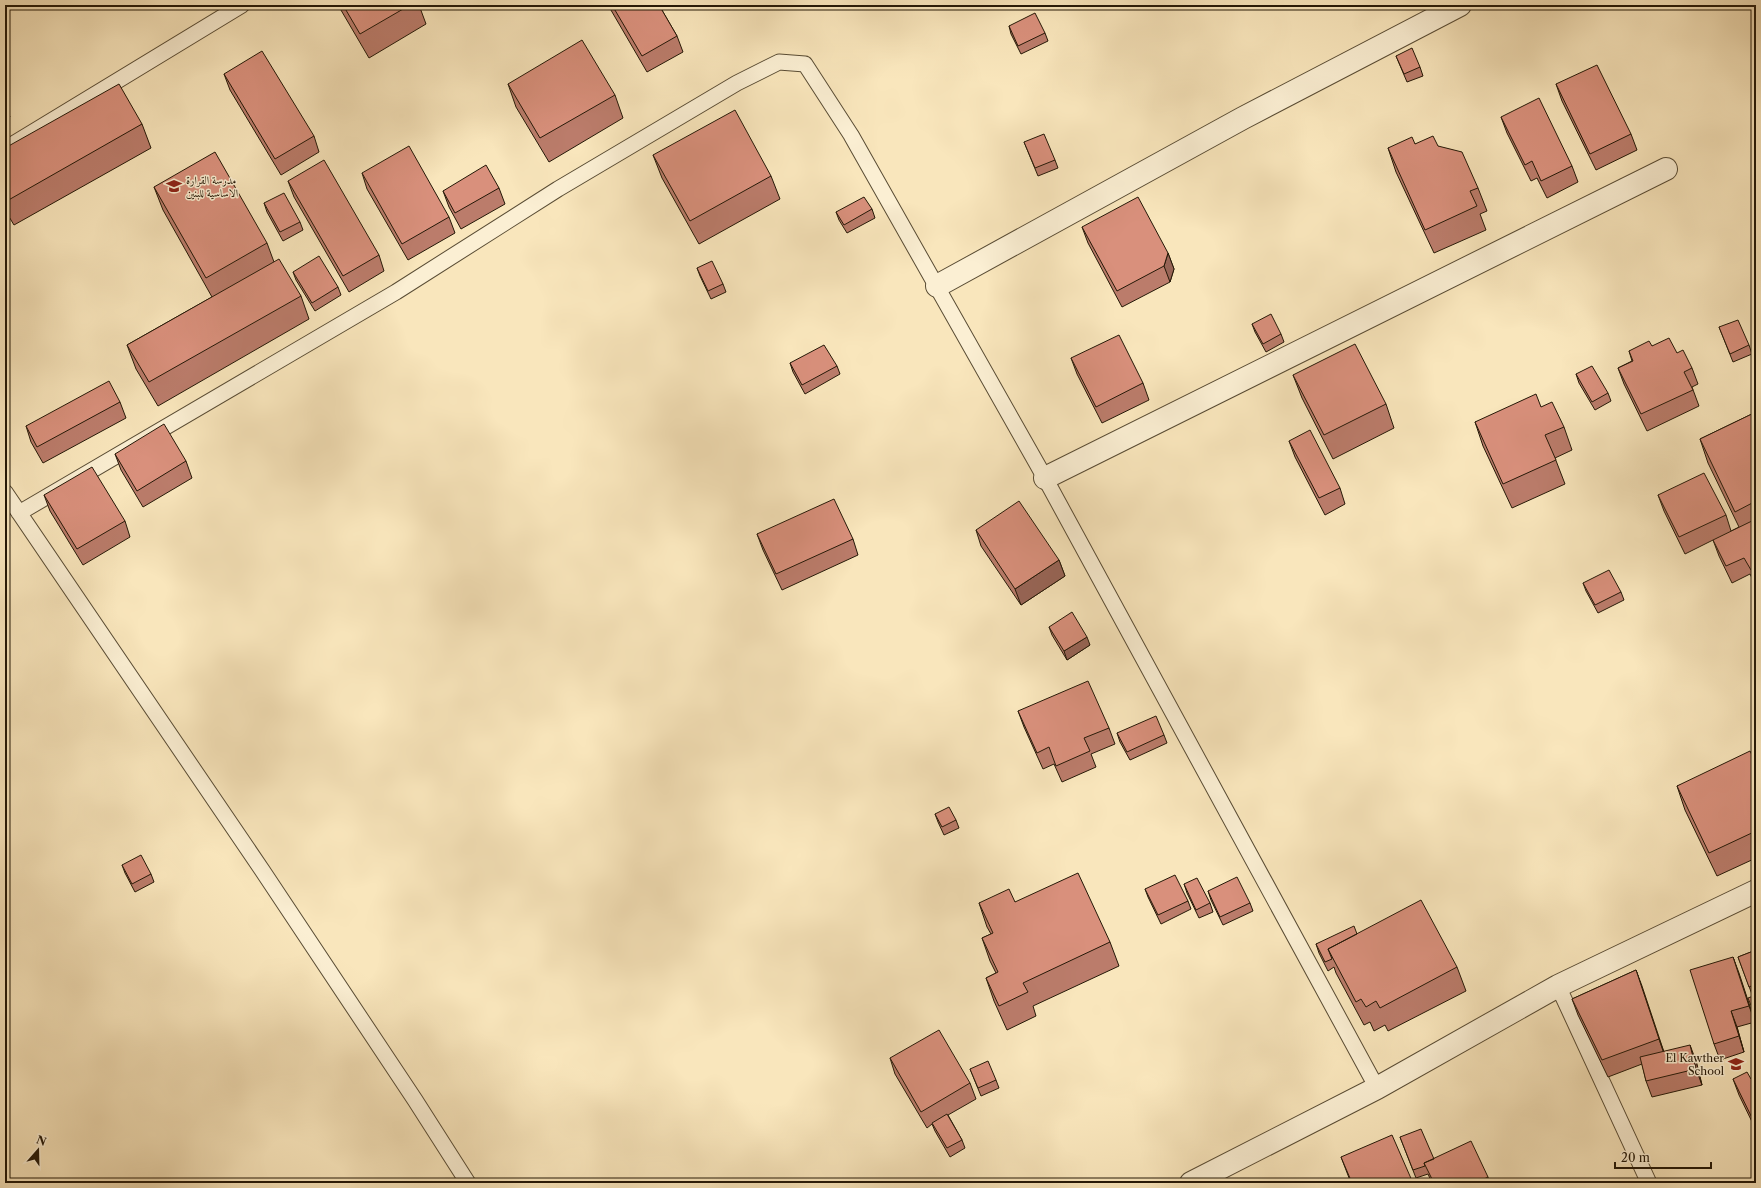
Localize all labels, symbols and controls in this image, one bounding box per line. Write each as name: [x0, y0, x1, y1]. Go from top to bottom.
place label: مدرسة القرارة الاساسية للبنين: [186, 173, 238, 200]
school or university icon: مدرسة القرارة الاساسية للبنين: [165, 177, 183, 195]
place label: El Kawther School: [1665, 1051, 1725, 1078]
school or university icon: El Kawther School: [1727, 1055, 1745, 1073]
north arrow: [18, 1130, 58, 1170]
text: N: [35, 1132, 49, 1149]
scale bar: [1615, 1144, 1711, 1170]
text: 20 m: [1621, 1150, 1650, 1165]

